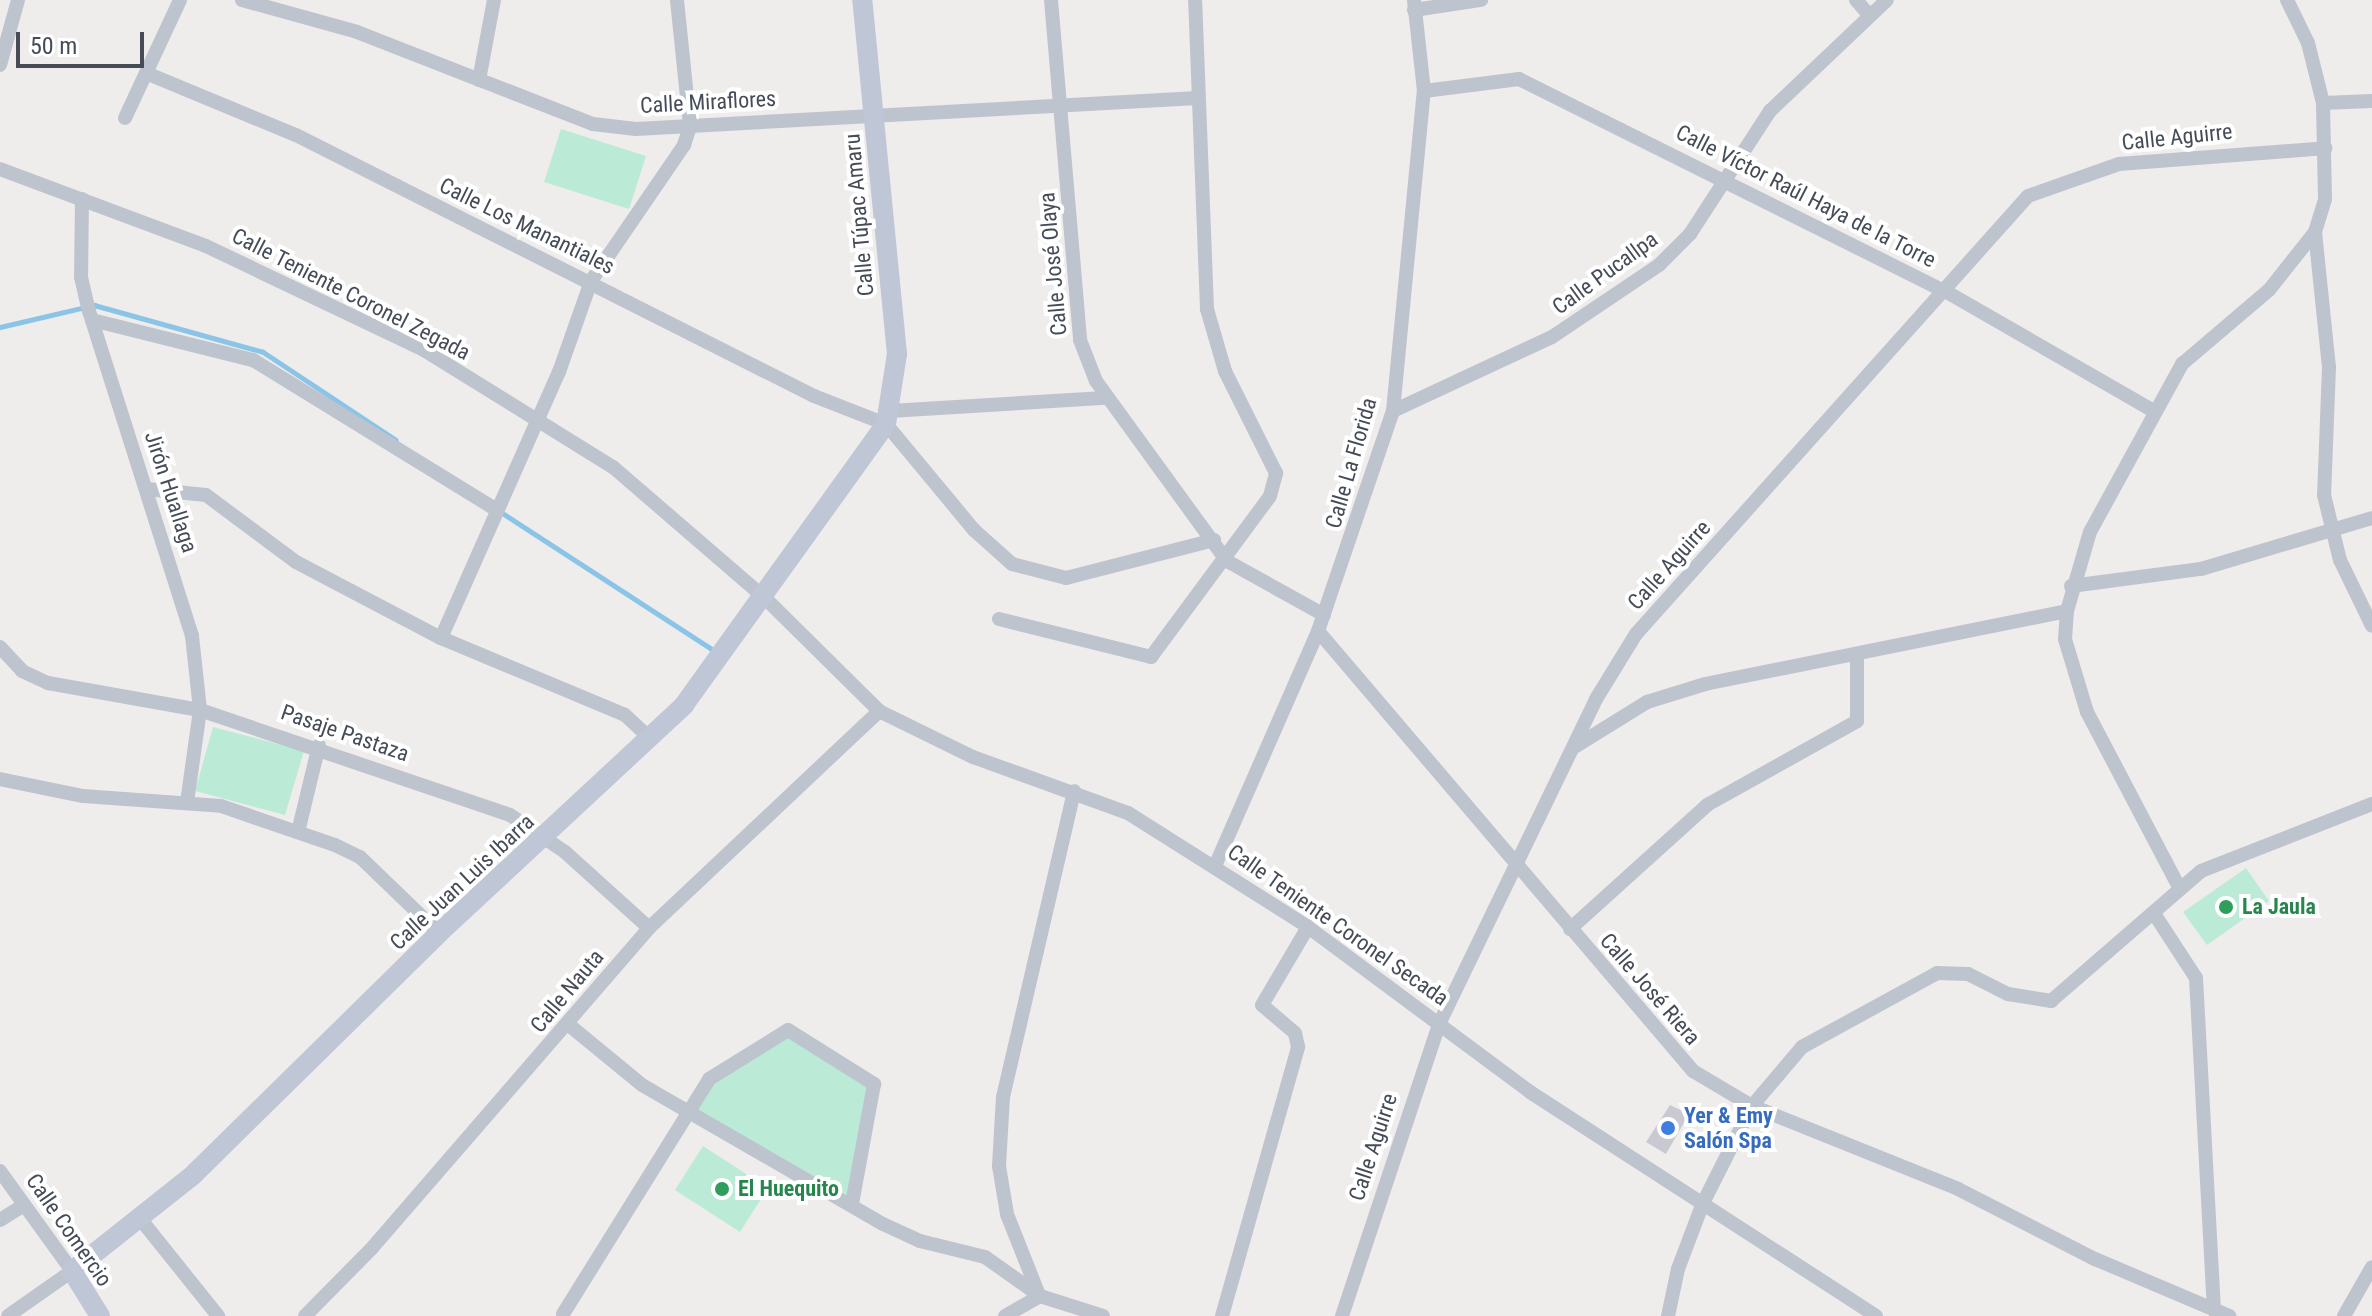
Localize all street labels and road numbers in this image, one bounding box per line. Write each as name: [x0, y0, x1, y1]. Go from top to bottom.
street label: Calle Miraflores: [639, 85, 777, 119]
street label: Calle Aguirre: [2120, 118, 2234, 156]
street label: Calle Víctor Raúl Haya de la Torre: [1671, 119, 1941, 273]
street label: Calle Túpac Amaru: [839, 133, 879, 297]
street label: Calle Los Manantiales: [435, 172, 619, 280]
street label: Calle José Olaya: [1034, 191, 1072, 337]
street label: Calle Teniente Coronel Zegada: [227, 222, 475, 366]
street label: Calle Pucallpa: [1547, 226, 1663, 320]
street label: Calle La Florida: [1320, 395, 1382, 531]
street label: Jirón Huallaga: [139, 428, 203, 556]
street label: Calle Aguirre: [1622, 515, 1716, 615]
street label: Pasaje Pastaza: [278, 699, 412, 767]
street label: Calle Juan Luis Ibarra: [385, 809, 539, 955]
street label: Calle Teniente Coronel Secada: [1222, 839, 1454, 1011]
street label: Calle José Riera: [1594, 928, 1706, 1050]
street label: Calle Nauta: [525, 944, 609, 1038]
street label: Calle Aguirre: [1343, 1090, 1403, 1204]
street label: Calle Comercio: [20, 1169, 118, 1291]

